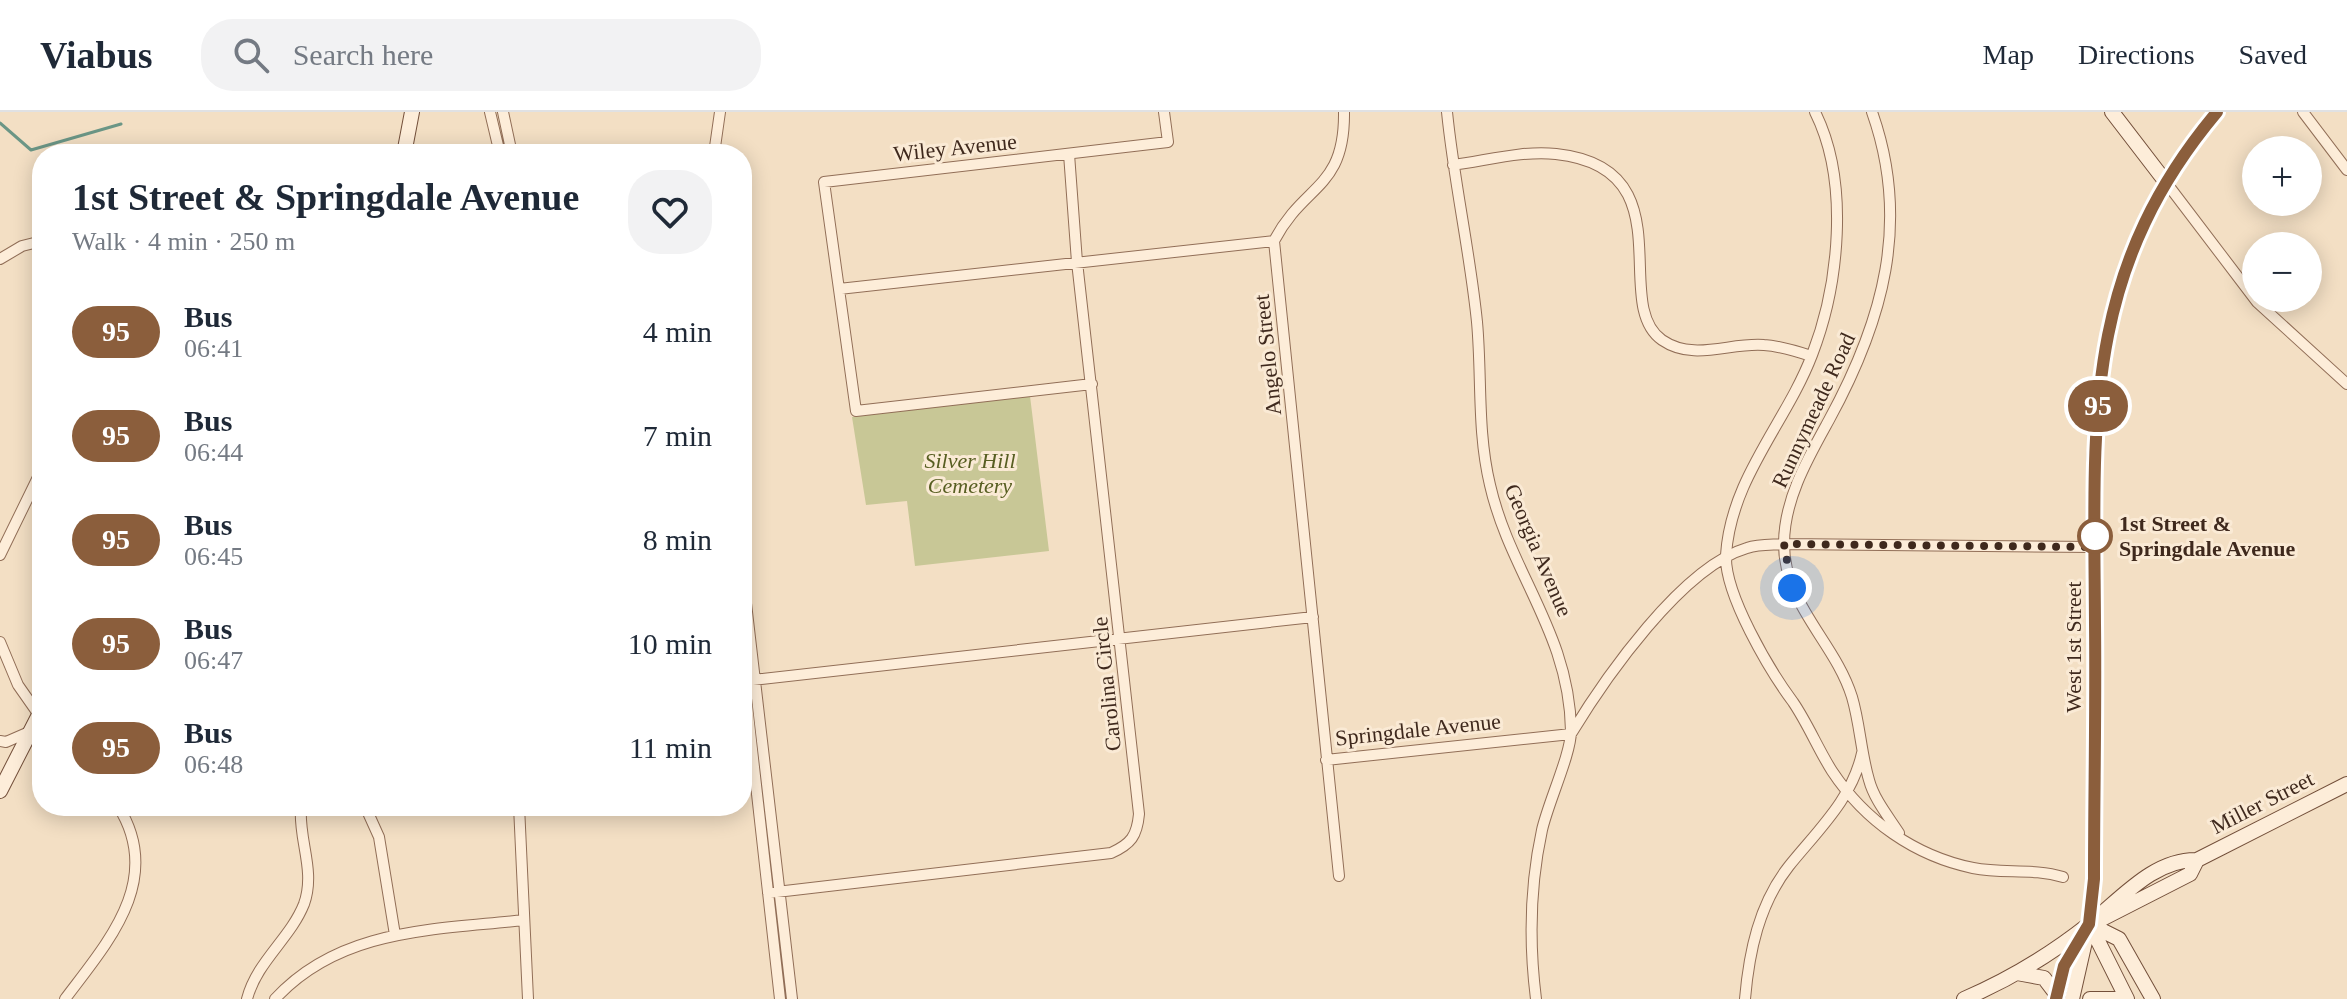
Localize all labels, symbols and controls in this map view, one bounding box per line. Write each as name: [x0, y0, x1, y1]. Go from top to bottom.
search box: [201, 19, 761, 91]
icon: search: [229, 33, 273, 77]
text: Viabus: [40, 34, 153, 76]
text: Search here: [293, 38, 433, 71]
text: Map: [1983, 39, 2034, 70]
text: Directions: [2078, 39, 2195, 70]
text: Saved: [2239, 39, 2307, 70]
street label: Wiley Avenue: [892, 129, 1018, 166]
map controls: [2242, 136, 2322, 312]
button: +: [2242, 136, 2322, 216]
button: heart: [628, 170, 712, 254]
text: 1st Street & Springdale Avenue: [72, 176, 579, 218]
text: Walk · 4 min · 250 m: [72, 227, 295, 256]
button: −: [2242, 232, 2322, 312]
street label: Angelo Street: [1249, 293, 1286, 417]
text: Bus: [184, 300, 232, 333]
text: 4 min: [643, 315, 712, 348]
text: 95: [102, 316, 130, 347]
street label: Runnymeade Road: [1767, 329, 1860, 492]
text: 06:41: [184, 334, 243, 363]
line badge: 95: [2062, 380, 2134, 432]
text: 95: [2084, 390, 2112, 421]
text: Bus: [184, 404, 232, 437]
text: 7 min: [643, 419, 712, 452]
text: 95: [102, 420, 130, 451]
text: 06:44: [184, 438, 243, 467]
park label: Silver Hill Cemetery: [924, 448, 1016, 498]
street label: Georgia Avenue: [1499, 480, 1578, 620]
text: Bus: [184, 508, 232, 541]
place label: 1st Street & Springdale Avenue: [2119, 511, 2295, 561]
marker: 1st Street & Springdale Avenue: [2078, 519, 2112, 553]
text: 8 min: [643, 523, 712, 556]
text: 95: [102, 524, 130, 555]
text: 06:45: [184, 542, 243, 571]
your location: [1772, 568, 1812, 608]
street label: West 1st Street: [2061, 581, 2086, 713]
text: Bus: [184, 612, 232, 645]
street label: Carolina Circle: [1087, 616, 1126, 752]
text: 10 min: [628, 627, 712, 660]
text: 95: [102, 628, 130, 659]
text: 06:47: [184, 646, 243, 675]
street label: Springdale Avenue: [1334, 708, 1502, 751]
text: Bus: [184, 716, 232, 749]
text: 11 min: [629, 731, 712, 764]
text: 95: [102, 732, 130, 763]
text: 06:48: [184, 750, 243, 779]
street label: Miller Street: [2207, 766, 2318, 839]

